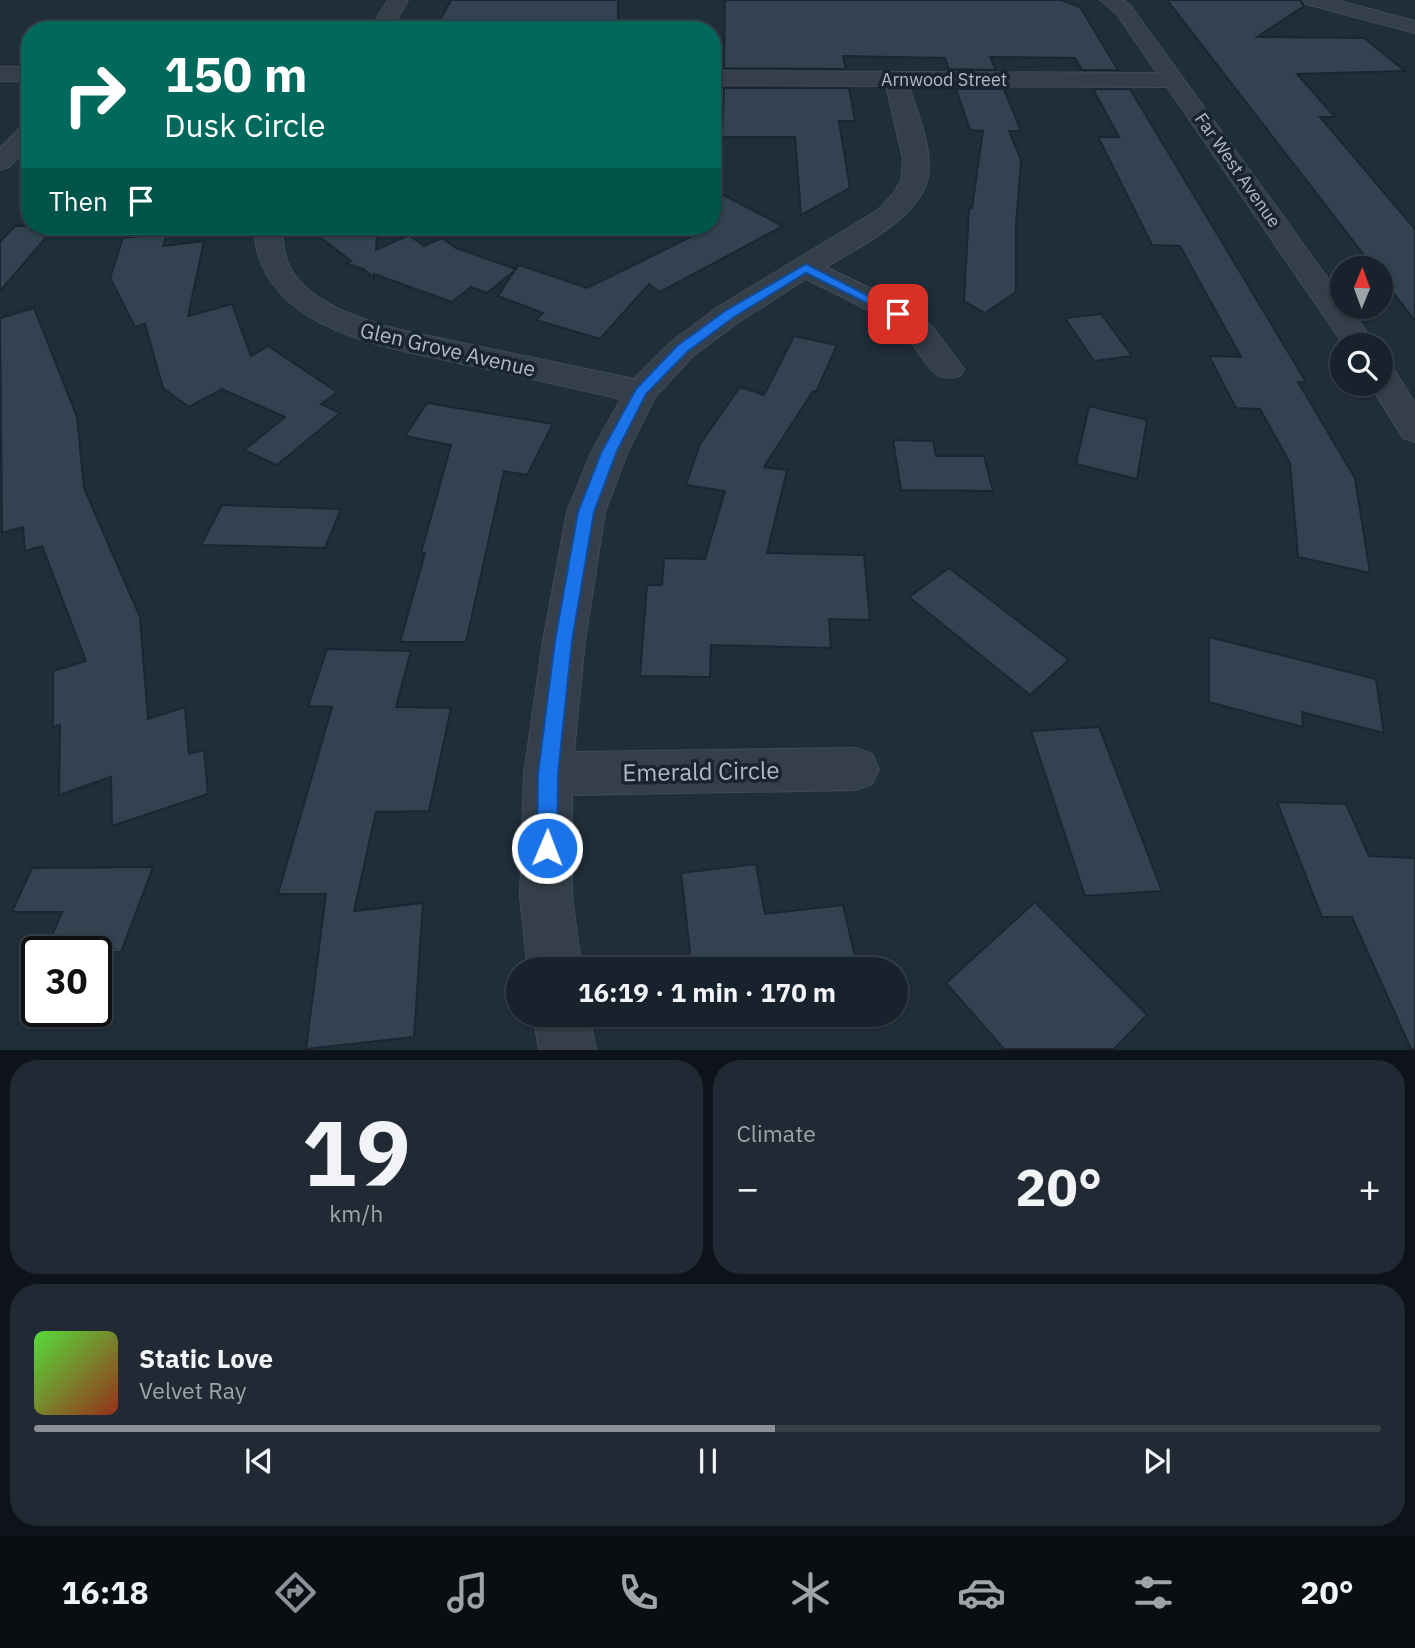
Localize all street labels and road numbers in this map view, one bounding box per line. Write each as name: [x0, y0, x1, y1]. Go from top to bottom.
street label: Arnwood Street: [881, 68, 1007, 91]
street label: Far West Avenue: [1190, 108, 1286, 232]
street label: Glen Grove Avenue: [358, 315, 538, 383]
street label: Emerald Circle: [622, 754, 780, 788]

